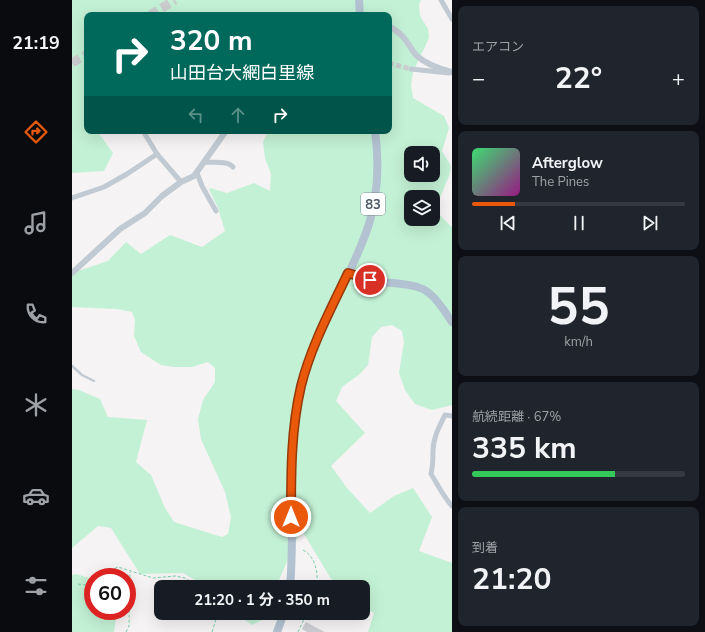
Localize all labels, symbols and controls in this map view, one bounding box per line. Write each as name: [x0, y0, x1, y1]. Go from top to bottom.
text: 320 m: [170, 22, 253, 60]
icon: right: [104, 28, 156, 80]
text: 21:19: [12, 31, 60, 55]
text: エアコン: [472, 38, 524, 56]
text: 22°: [555, 58, 602, 99]
text: 山田台大網白里線: [170, 61, 314, 85]
text: −: [472, 64, 485, 94]
text: +: [672, 64, 685, 94]
icon: left: [185, 104, 207, 126]
icon: ahead: [227, 104, 249, 126]
icon: right: [269, 104, 291, 126]
icon: directions: [22, 118, 50, 146]
map controls: [404, 146, 440, 226]
button: sound: [404, 146, 440, 182]
text: Afterglow: [532, 153, 603, 173]
text: The Pines: [532, 173, 589, 191]
button: layers: [404, 190, 440, 226]
road number: 83: [361, 193, 385, 215]
icon: music: [22, 209, 50, 237]
icon: previous: [497, 212, 519, 234]
icon: pause: [568, 212, 590, 234]
icon: next: [639, 212, 661, 234]
pin: [353, 263, 387, 297]
icon: arrive: [359, 269, 381, 291]
text: 55: [547, 271, 610, 342]
icon: phone: [22, 300, 50, 328]
text: km/h: [564, 333, 593, 351]
icon: climate: [22, 391, 50, 419]
text: 航続距離 · 67%: [472, 408, 561, 426]
text: 335 km: [472, 428, 577, 469]
icon: car: [22, 482, 50, 510]
position arrow: [270, 496, 312, 538]
text: 到着: [472, 539, 498, 557]
text: 21:20: [472, 559, 551, 600]
speed limit sign: 60: [84, 568, 136, 620]
icon: filters: [22, 572, 50, 600]
text: 21:20 · 1 分 · 350 m: [194, 590, 330, 610]

